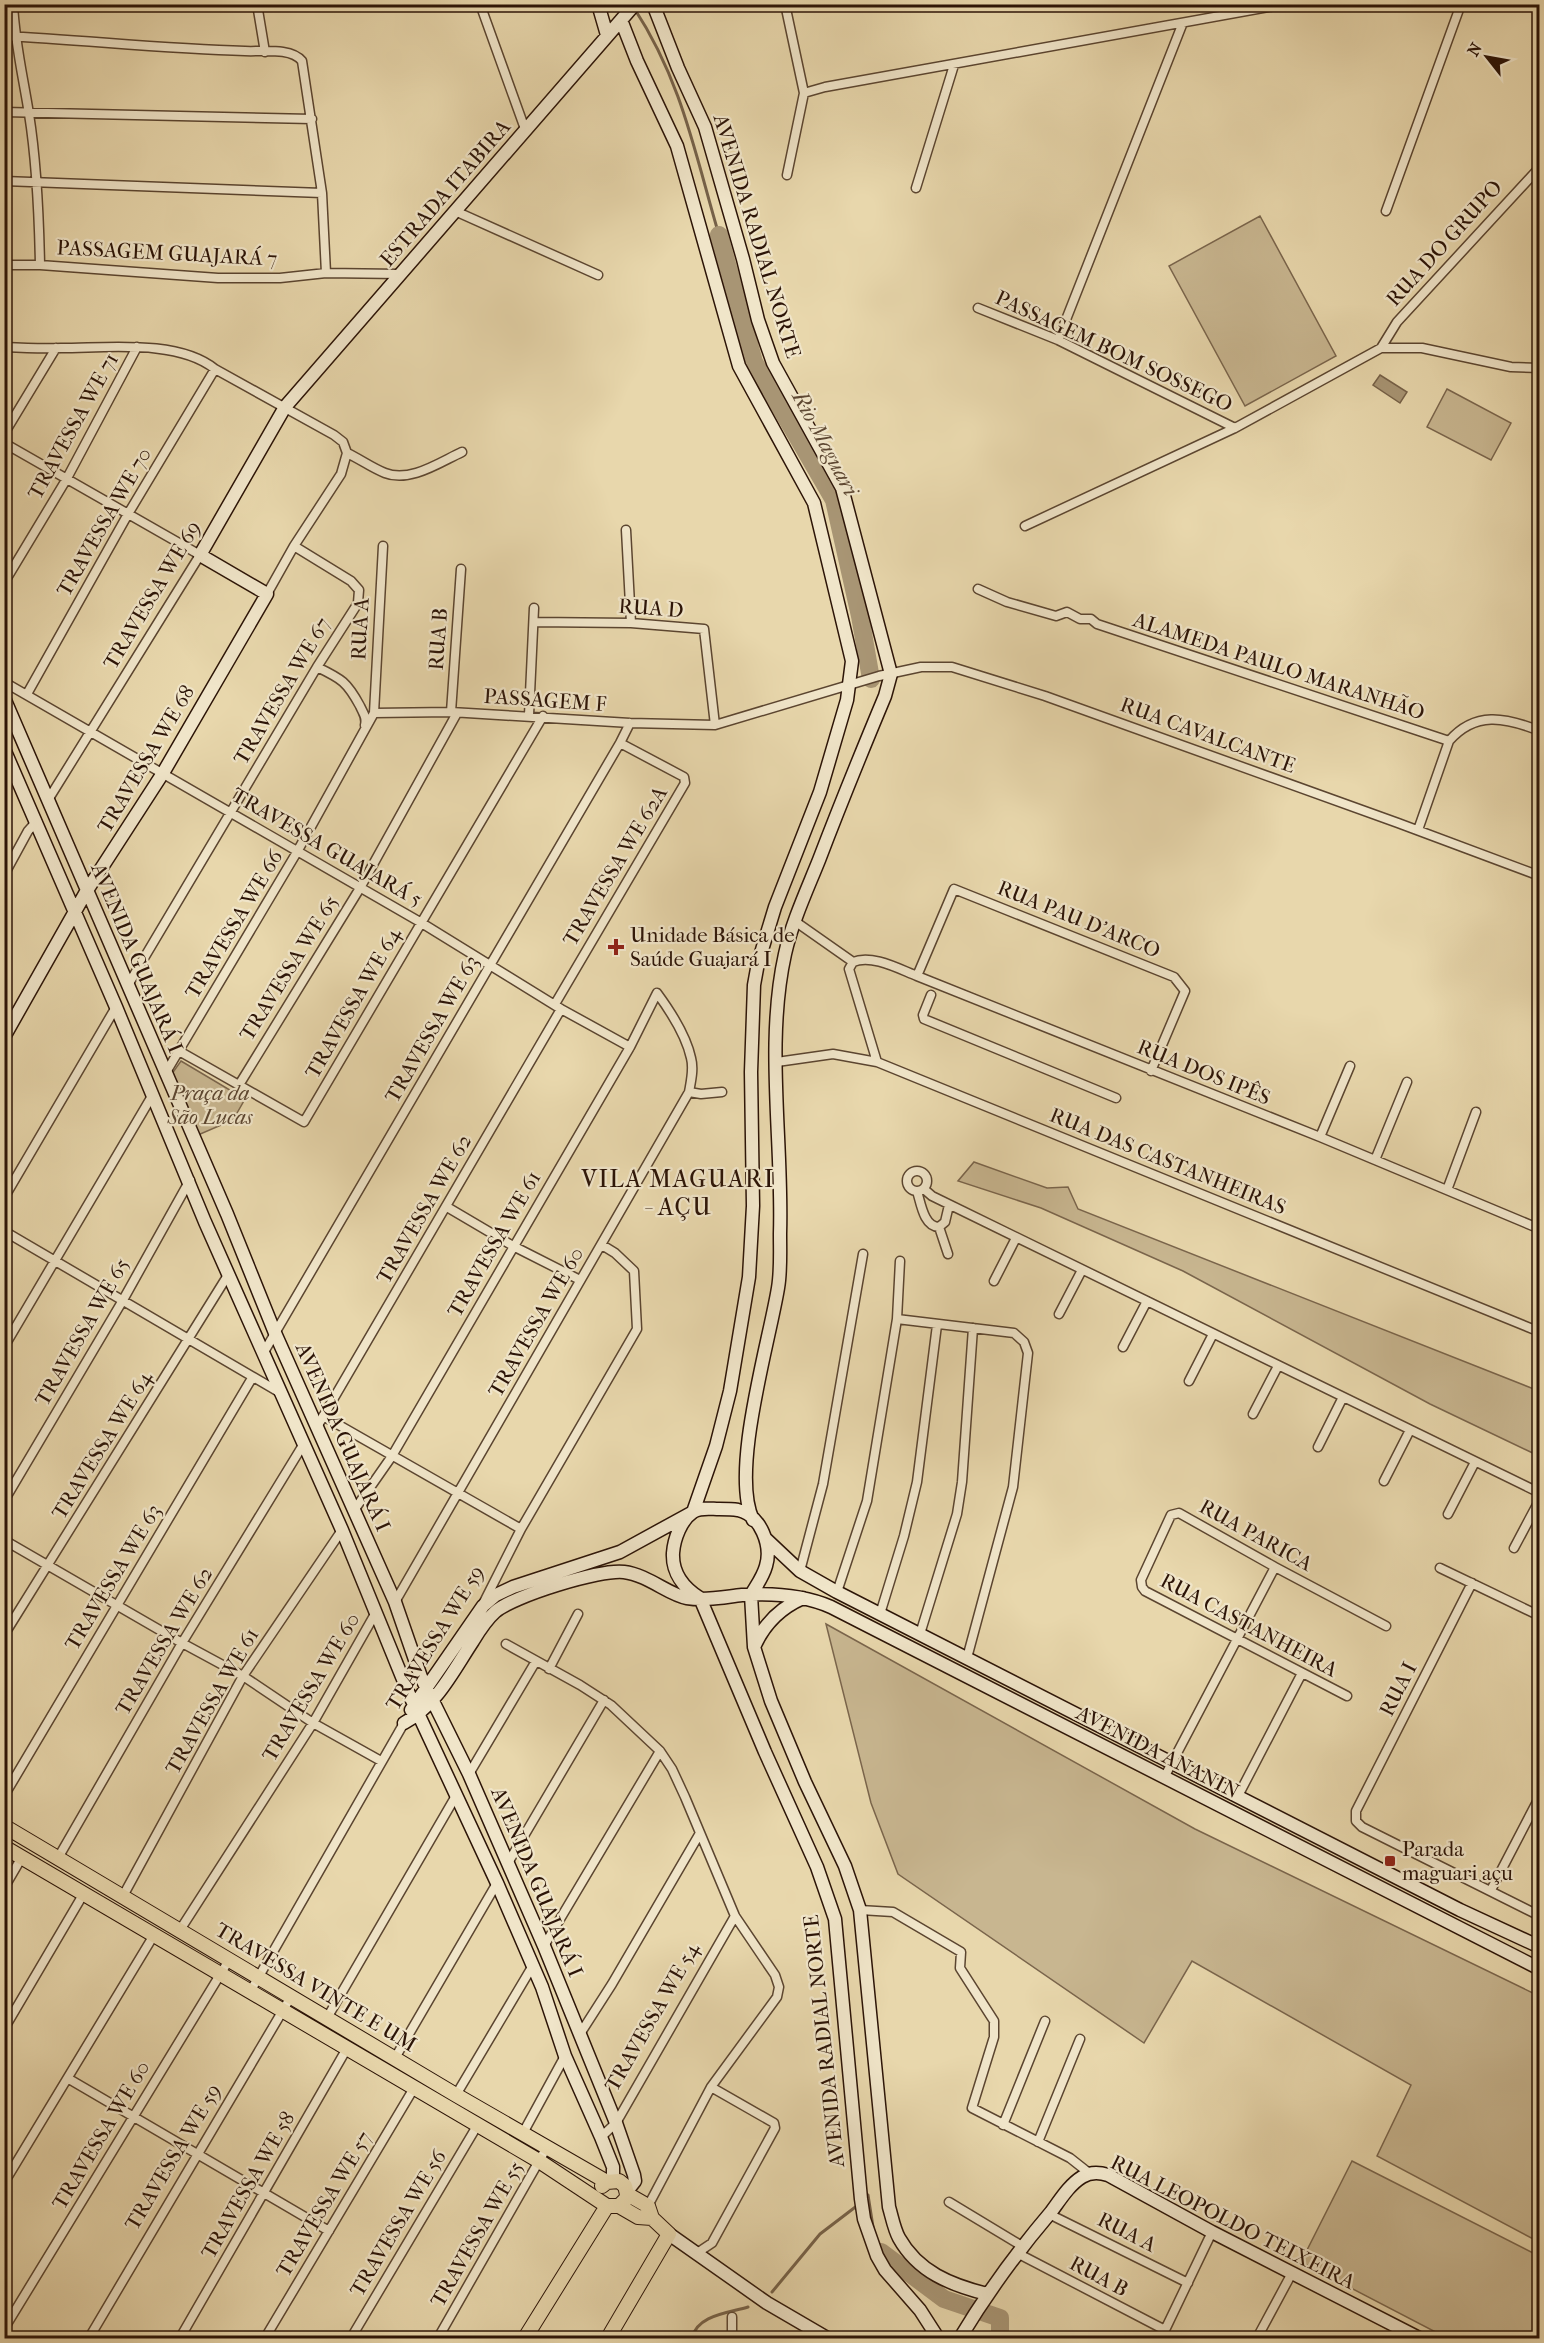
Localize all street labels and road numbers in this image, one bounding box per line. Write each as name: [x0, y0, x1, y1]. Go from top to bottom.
street label: AVENIDA RADIAL NORTE: [708, 110, 806, 361]
street label: ESTRADA ITABIRA: [375, 115, 515, 271]
street label: RUA DO GRUPO: [1381, 175, 1507, 311]
street label: PASSAGEM GUAJARÁ 7: [56, 235, 278, 271]
street label: PASSAGEM BOM SOSSEGO: [992, 285, 1236, 417]
street label: TRAVESSA WE 71: [23, 349, 123, 503]
street label: TRAVESSA WE 70: [52, 443, 156, 601]
street label: TRAVESSA WE 69: [98, 517, 206, 673]
street label: RUA D: [618, 594, 684, 622]
street label: RUA A: [346, 597, 374, 661]
street label: RUA B: [424, 607, 452, 671]
street label: ALAMEDA PAULO MARANHÃO: [1129, 607, 1428, 725]
street label: TRAVESSA WE 67: [229, 613, 335, 769]
street label: TRAVESSA WE 68: [92, 681, 200, 837]
street label: PASSAGEM F: [483, 684, 607, 716]
street label: RUA CAVALCANTE: [1117, 692, 1299, 778]
street label: TRAVESSA WE 62A: [558, 782, 672, 950]
street label: TRAVESSA GUAJARÁ 5: [227, 783, 427, 911]
street label: TRAVESSA WE 66: [180, 845, 288, 1002]
street label: AVENIDA GUAJARÁ I: [86, 859, 188, 1056]
street label: RUA PAU D'ARCO: [994, 875, 1164, 963]
street label: TRAVESSA WE 65: [235, 891, 343, 1045]
street label: TRAVESSA WE 64: [300, 923, 406, 1082]
street label: TRAVESSA WE 63: [380, 951, 484, 1107]
street label: RUA DOS IPÊS: [1134, 1034, 1274, 1110]
street label: RUA DAS CASTANHEIRAS: [1046, 1103, 1290, 1219]
street label: TRAVESSA WE 62: [372, 1130, 477, 1288]
street label: TRAVESSA WE 61: [442, 1167, 546, 1321]
street label: TRAVESSA WE 60: [483, 1243, 589, 1401]
street label: TRAVESSA WE 65: [30, 1254, 134, 1410]
street label: AVENIDA GUAJARÁ I: [290, 1338, 395, 1535]
street label: TRAVESSA WE 64: [47, 1366, 157, 1523]
street label: RUA PARICA: [1195, 1494, 1317, 1576]
street label: TRAVESSA WE 63: [60, 1500, 166, 1654]
street label: TRAVESSA WE 59: [381, 1561, 489, 1715]
street label: TRAVESSA WE 62: [110, 1563, 218, 1719]
street label: RUA CASTANHEIRA: [1156, 1568, 1342, 1682]
street label: TRAVESSA WE 60: [257, 1608, 365, 1766]
street label: TRAVESSA WE 61: [160, 1624, 264, 1778]
street label: RUA I: [1374, 1658, 1422, 1720]
street label: AVENIDA ANANIN: [1072, 1700, 1243, 1803]
street label: AVENIDA GUAJARÁ I: [486, 1783, 588, 1980]
street label: AVENIDA RADIAL NORTE: [799, 1913, 849, 2169]
street label: TRAVESSA VINTE E UM: [211, 1917, 421, 2057]
street label: TRAVESSA WE 54: [600, 1938, 705, 2095]
street label: TRAVESSA WE 60: [47, 2056, 155, 2214]
street label: TRAVESSA WE 59: [120, 2080, 226, 2234]
street label: TRAVESSA WE 58: [196, 2107, 300, 2263]
street label: TRAVESSA WE 57: [271, 2127, 377, 2281]
street label: TRAVESSA WE 56: [345, 2145, 451, 2300]
street label: RUA LEOPOLDO TEIXEIRA: [1107, 2150, 1360, 2294]
street label: TRAVESSA WE 55: [426, 2157, 528, 2311]
street label: RUA A: [1094, 2207, 1161, 2257]
street label: RUA B: [1066, 2251, 1132, 2301]

